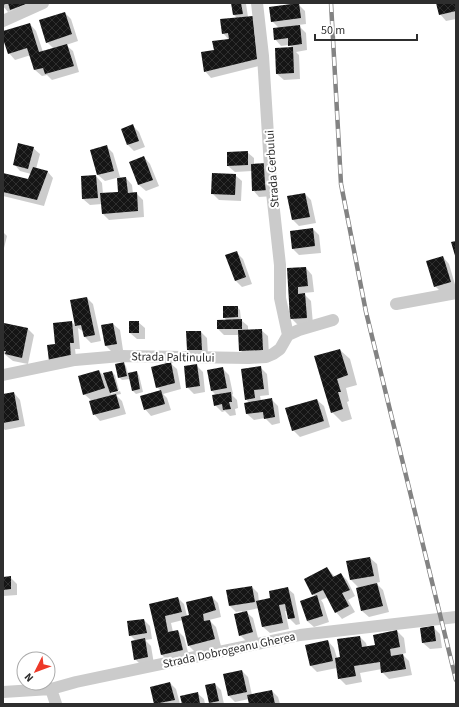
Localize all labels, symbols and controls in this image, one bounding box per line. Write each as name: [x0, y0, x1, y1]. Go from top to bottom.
scale bar: [315, 16, 417, 42]
text: 50 m: [321, 22, 345, 39]
street label: Strada Cerbului: [261, 129, 284, 208]
street label: Strada Paltinului: [131, 348, 215, 367]
street label: Strada Dobrogeanu Gherea: [161, 628, 297, 673]
north arrow: [16, 651, 56, 691]
text: N: [21, 670, 37, 685]

